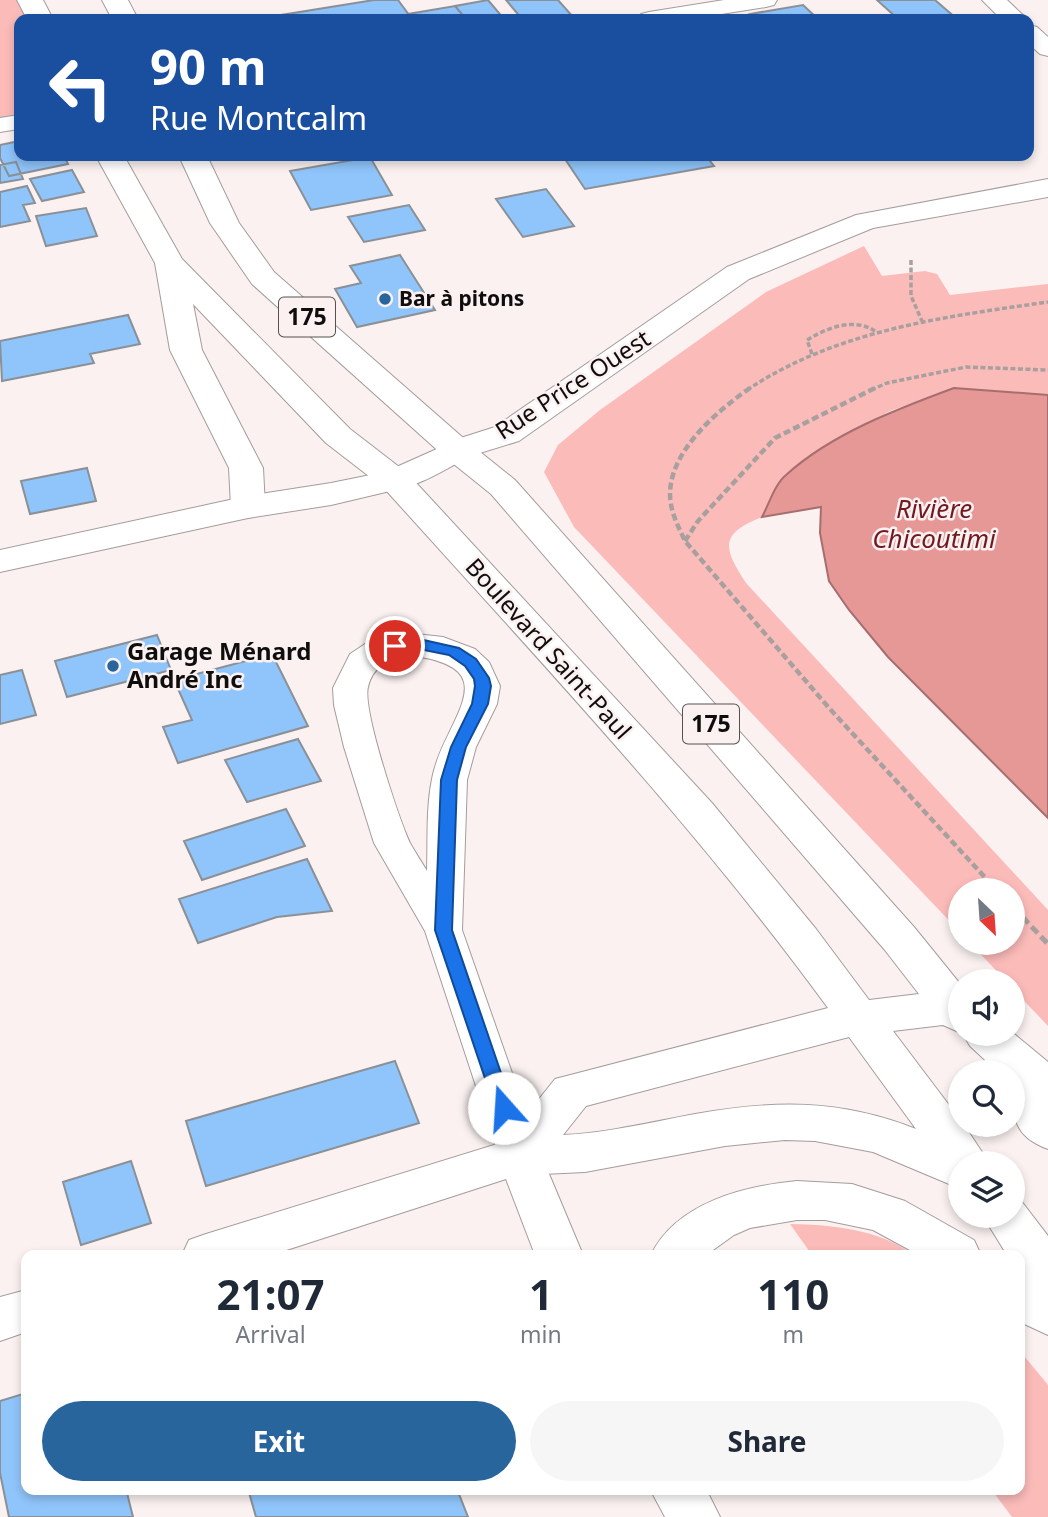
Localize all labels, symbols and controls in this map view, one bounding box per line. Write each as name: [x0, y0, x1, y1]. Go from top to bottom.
text: 90 m: [150, 33, 267, 99]
icon: left: [35, 42, 126, 133]
text: Rue Montcalm: [150, 96, 367, 139]
place label: Bar à pitons: [399, 284, 524, 312]
marker: Bar à pitons: [377, 291, 393, 307]
road number: 175: [279, 298, 335, 336]
street label: Rue Price Ouest: [488, 321, 656, 446]
water label: Rivière Chicoutimi: [872, 490, 997, 556]
street label: Boulevard Saint-Paul: [459, 550, 639, 746]
pin: [365, 616, 425, 676]
icon: arrive: [376, 627, 414, 665]
place label: Garage Ménard André Inc: [127, 634, 311, 695]
marker: Garage Ménard André Inc: [105, 658, 121, 674]
road number: 175: [683, 704, 739, 744]
north arrow: [948, 878, 1026, 956]
map controls: [948, 878, 1025, 1228]
button: sound: [948, 969, 1025, 1046]
button: search: [948, 1060, 1025, 1137]
position arrow: [467, 1071, 541, 1145]
button: layers: [948, 1151, 1025, 1228]
text: 21:07: [217, 1265, 324, 1322]
text: 1: [529, 1265, 553, 1322]
text: 110: [757, 1265, 829, 1322]
text: Arrival: [235, 1318, 306, 1350]
text: min: [520, 1318, 562, 1350]
text: m: [783, 1318, 804, 1350]
button: Exit: [42, 1401, 516, 1481]
button: Share: [530, 1401, 1004, 1481]

